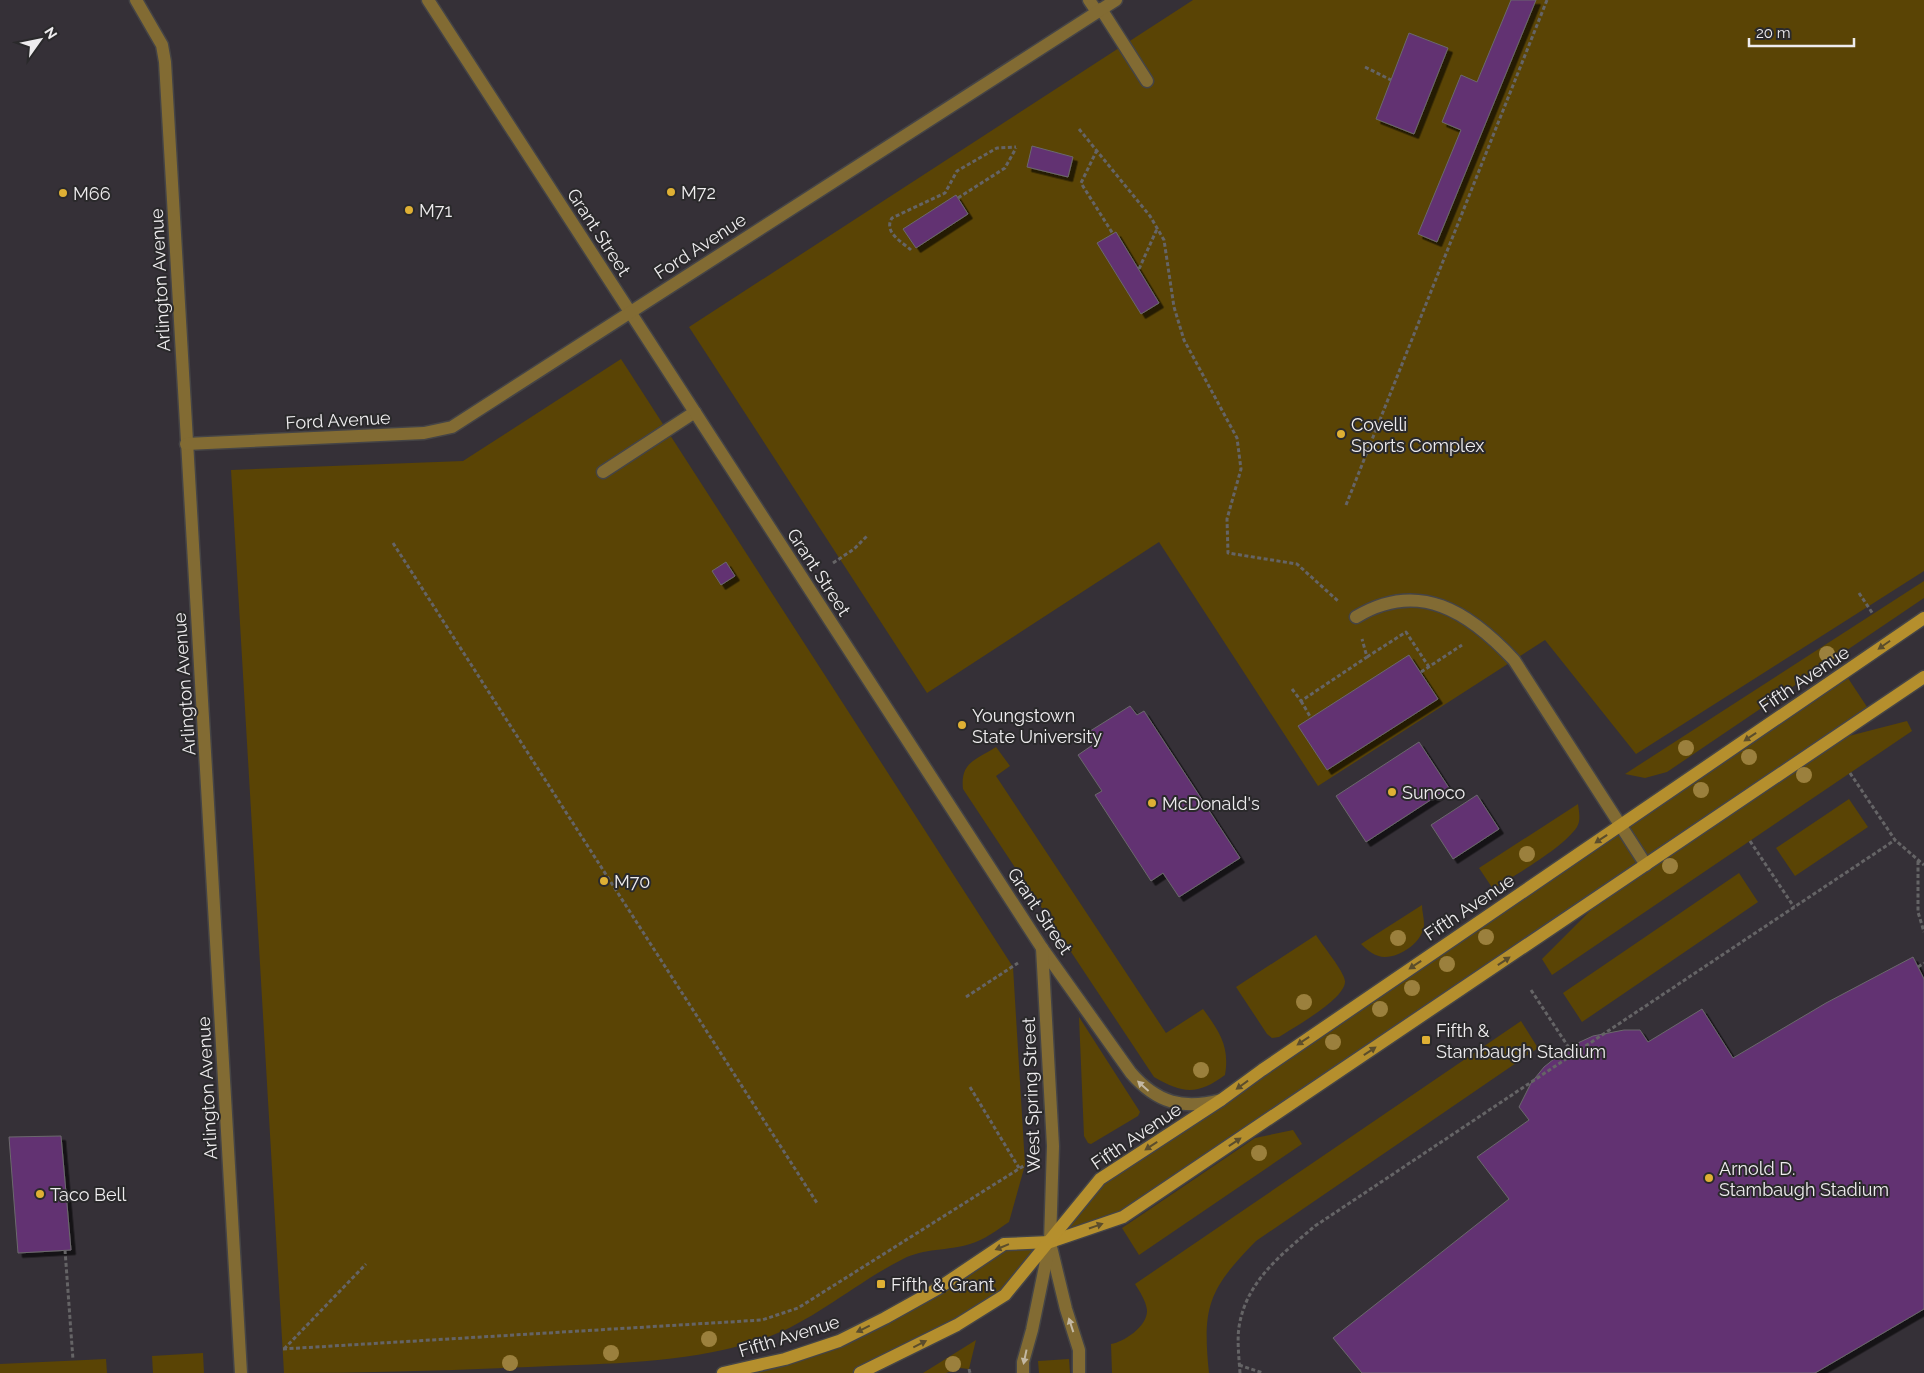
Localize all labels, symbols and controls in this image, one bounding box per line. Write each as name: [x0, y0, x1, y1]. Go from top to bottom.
north arrow: [15, 15, 65, 65]
scale bar: [1749, 15, 1854, 47]
text: N: [41, 24, 61, 42]
text: 20 m: [1756, 24, 1791, 42]
place label: M72: [681, 182, 716, 203]
place label: M66: [73, 183, 111, 204]
street label: Grant Street: [563, 184, 635, 280]
marker: M72: [665, 186, 677, 198]
marker: M66: [57, 187, 69, 199]
place label: M71: [419, 200, 452, 221]
marker: M71: [403, 204, 415, 216]
street label: Arlington Avenue: [146, 208, 174, 352]
street label: Ford Avenue: [650, 208, 750, 283]
street label: Ford Avenue: [285, 407, 391, 433]
place label: Covelli Sports Complex: [1351, 414, 1484, 456]
marker: Covelli Sports Complex: [1335, 428, 1347, 440]
street label: Grant Street: [783, 524, 855, 620]
street label: Arlington Avenue: [169, 611, 199, 756]
one-way arrow: [1877, 640, 1891, 650]
street label: Fifth Avenue: [1755, 641, 1853, 717]
place label: Youngstown State University: [972, 705, 1102, 747]
marker: Youngstown State University: [956, 719, 968, 731]
one-way arrow: [1743, 732, 1756, 742]
place label: Sunoco: [1402, 782, 1466, 803]
marker: Sunoco: [1386, 786, 1398, 798]
place label: McDonald's: [1162, 793, 1260, 814]
marker: McDonald's: [1146, 797, 1158, 809]
one-way arrow: [1594, 834, 1608, 843]
street label: Grant Street: [1003, 864, 1077, 958]
street label: Fifth Avenue: [1420, 869, 1518, 945]
place label: M70: [614, 871, 650, 892]
marker: M70: [598, 875, 610, 887]
one-way arrow: [1498, 956, 1511, 966]
one-way arrow: [1408, 960, 1422, 970]
street label: Arlington Avenue: [193, 1016, 221, 1160]
street label: West Spring Street: [1018, 1017, 1044, 1173]
place label: Fifth & Stambaugh Stadium: [1436, 1020, 1606, 1062]
marker: Fifth & Stambaugh Stadium: [1420, 1034, 1432, 1046]
one-way arrow: [1297, 1036, 1310, 1046]
one-way arrow: [1363, 1047, 1376, 1056]
one-way arrow: [1236, 1079, 1249, 1090]
one-way arrow: [1137, 1080, 1150, 1091]
street label: Fifth Avenue: [1087, 1098, 1185, 1174]
one-way arrow: [1228, 1137, 1242, 1147]
one-way arrow: [1145, 1141, 1158, 1150]
place label: Arnold D. Stambaugh Stadium: [1719, 1158, 1889, 1200]
marker: Arnold D. Stambaugh Stadium: [1703, 1172, 1715, 1184]
place label: Taco Bell: [50, 1184, 126, 1205]
marker: Taco Bell: [34, 1188, 46, 1200]
one-way arrow: [1089, 1222, 1104, 1229]
one-way arrow: [995, 1243, 1010, 1251]
place label: Fifth & Grant: [891, 1274, 995, 1295]
marker: Fifth & Grant: [875, 1278, 887, 1290]
street label: Fifth Avenue: [736, 1311, 842, 1361]
one-way arrow: [1067, 1318, 1074, 1333]
one-way arrow: [856, 1325, 870, 1333]
one-way arrow: [912, 1340, 927, 1348]
one-way arrow: [1021, 1350, 1029, 1365]

